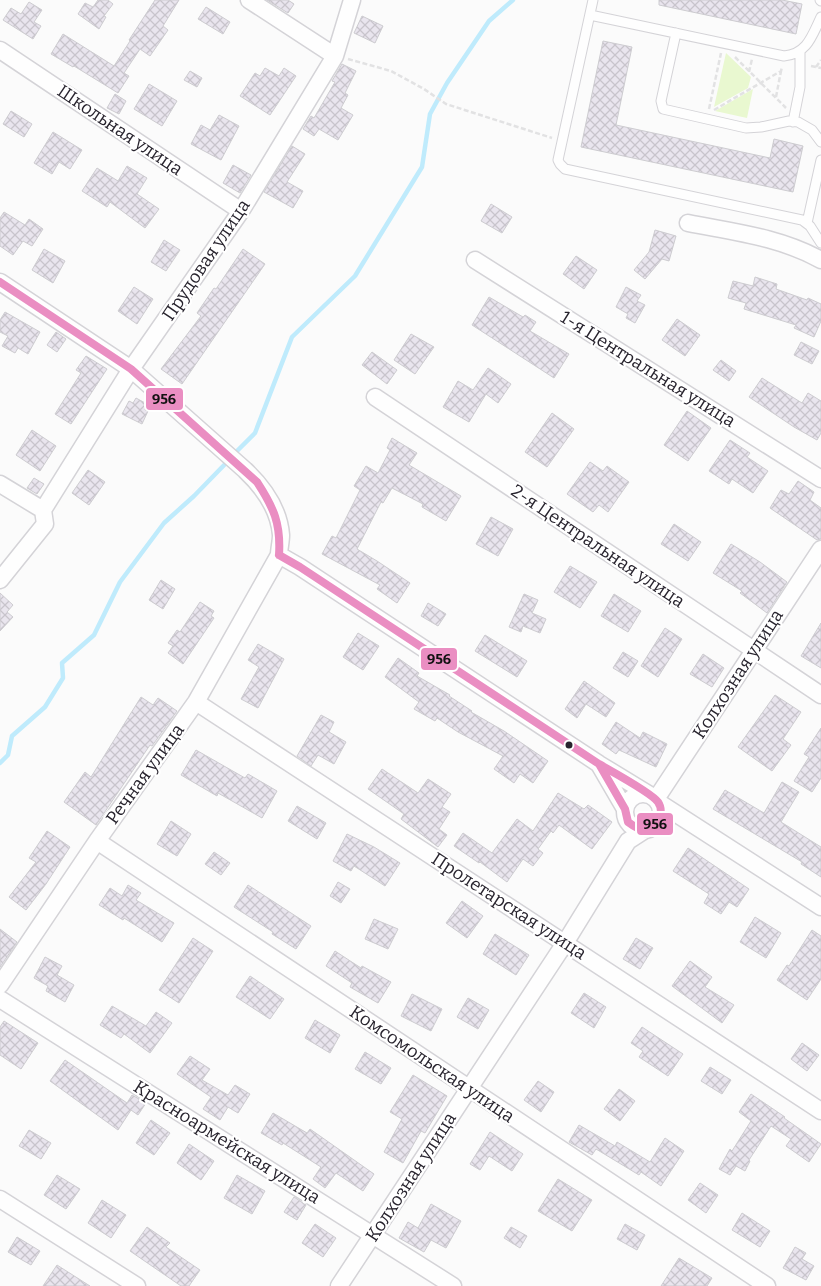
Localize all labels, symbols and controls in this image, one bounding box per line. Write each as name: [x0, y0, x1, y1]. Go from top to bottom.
street label: Школьная улица: [53, 80, 187, 180]
street label: Прудовая улица: [157, 195, 255, 325]
street label: 1-я Центральная улица: [556, 306, 740, 432]
line badge: 956: [145, 387, 184, 411]
text: 956: [152, 391, 176, 408]
street label: 2-я Центральная улица: [507, 480, 689, 612]
street label: Колхозная улица: [688, 605, 788, 743]
line badge: 956: [420, 647, 458, 671]
text: 956: [427, 651, 451, 668]
street label: Речная улица: [101, 719, 189, 829]
unlabelled marker: [564, 740, 574, 750]
line badge: 956: [636, 812, 674, 836]
text: 956: [643, 816, 667, 833]
street label: Пролетарская улица: [427, 848, 591, 964]
street label: Комсомольская улица: [345, 1001, 519, 1127]
street label: Красноармейская улица: [130, 1076, 324, 1209]
street label: Колхозная улица: [361, 1108, 461, 1246]

